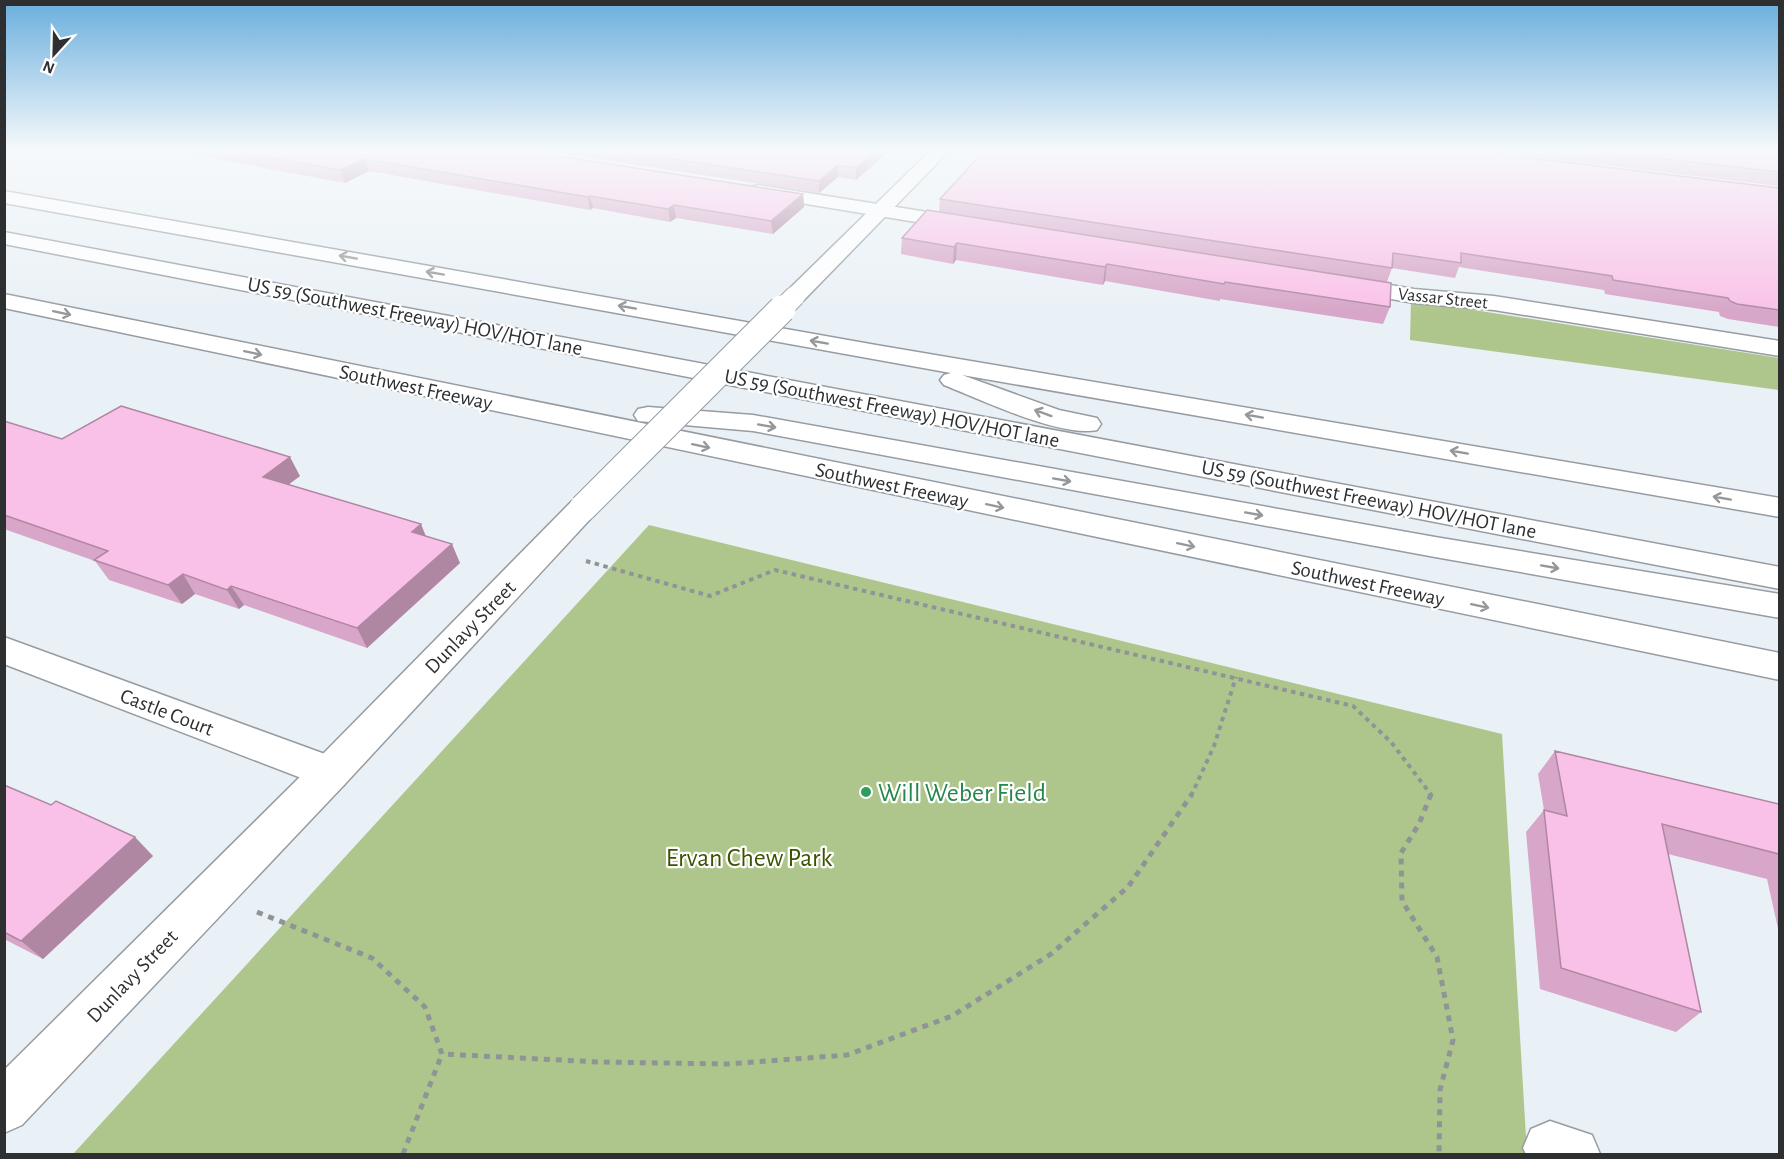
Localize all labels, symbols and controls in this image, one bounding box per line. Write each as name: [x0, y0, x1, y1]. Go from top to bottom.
north arrow: [24, 24, 84, 84]
text: N: [41, 57, 57, 76]
one-way arrow: [339, 252, 359, 263]
one-way arrow: [426, 267, 445, 278]
street label: US 59 (Southwest Freeway) HOV/HOT lane: [246, 274, 584, 359]
street label: Vassar Street: [1397, 285, 1489, 313]
one-way arrow: [617, 301, 637, 312]
one-way arrow: [51, 308, 71, 319]
one-way arrow: [809, 336, 829, 347]
one-way arrow: [242, 348, 262, 359]
street label: Southwest Freeway: [337, 361, 494, 414]
street label: US 59 (Southwest Freeway) HOV/HOT lane: [723, 366, 1061, 451]
one-way arrow: [1034, 407, 1053, 418]
one-way arrow: [1245, 411, 1265, 422]
one-way arrow: [757, 421, 777, 432]
one-way arrow: [691, 441, 710, 452]
one-way arrow: [1449, 446, 1469, 457]
street label: US 59 (Southwest Freeway) HOV/HOT lane: [1200, 457, 1538, 542]
street label: Southwest Freeway: [813, 459, 970, 512]
one-way arrow: [1052, 474, 1072, 485]
one-way arrow: [1713, 492, 1732, 503]
one-way arrow: [985, 501, 1004, 512]
one-way arrow: [1244, 509, 1264, 520]
one-way arrow: [1176, 540, 1195, 551]
street label: Southwest Freeway: [1289, 557, 1446, 610]
one-way arrow: [1539, 562, 1559, 573]
street label: Dunlavy Street: [421, 577, 520, 678]
one-way arrow: [1469, 601, 1489, 612]
street label: Castle Court: [117, 685, 217, 740]
place label: Will Weber Field: [878, 780, 1046, 806]
marker: Will Weber Field: [859, 785, 873, 799]
park label: Ervan Chew Park: [666, 845, 833, 871]
street label: Dunlavy Street: [83, 926, 182, 1027]

